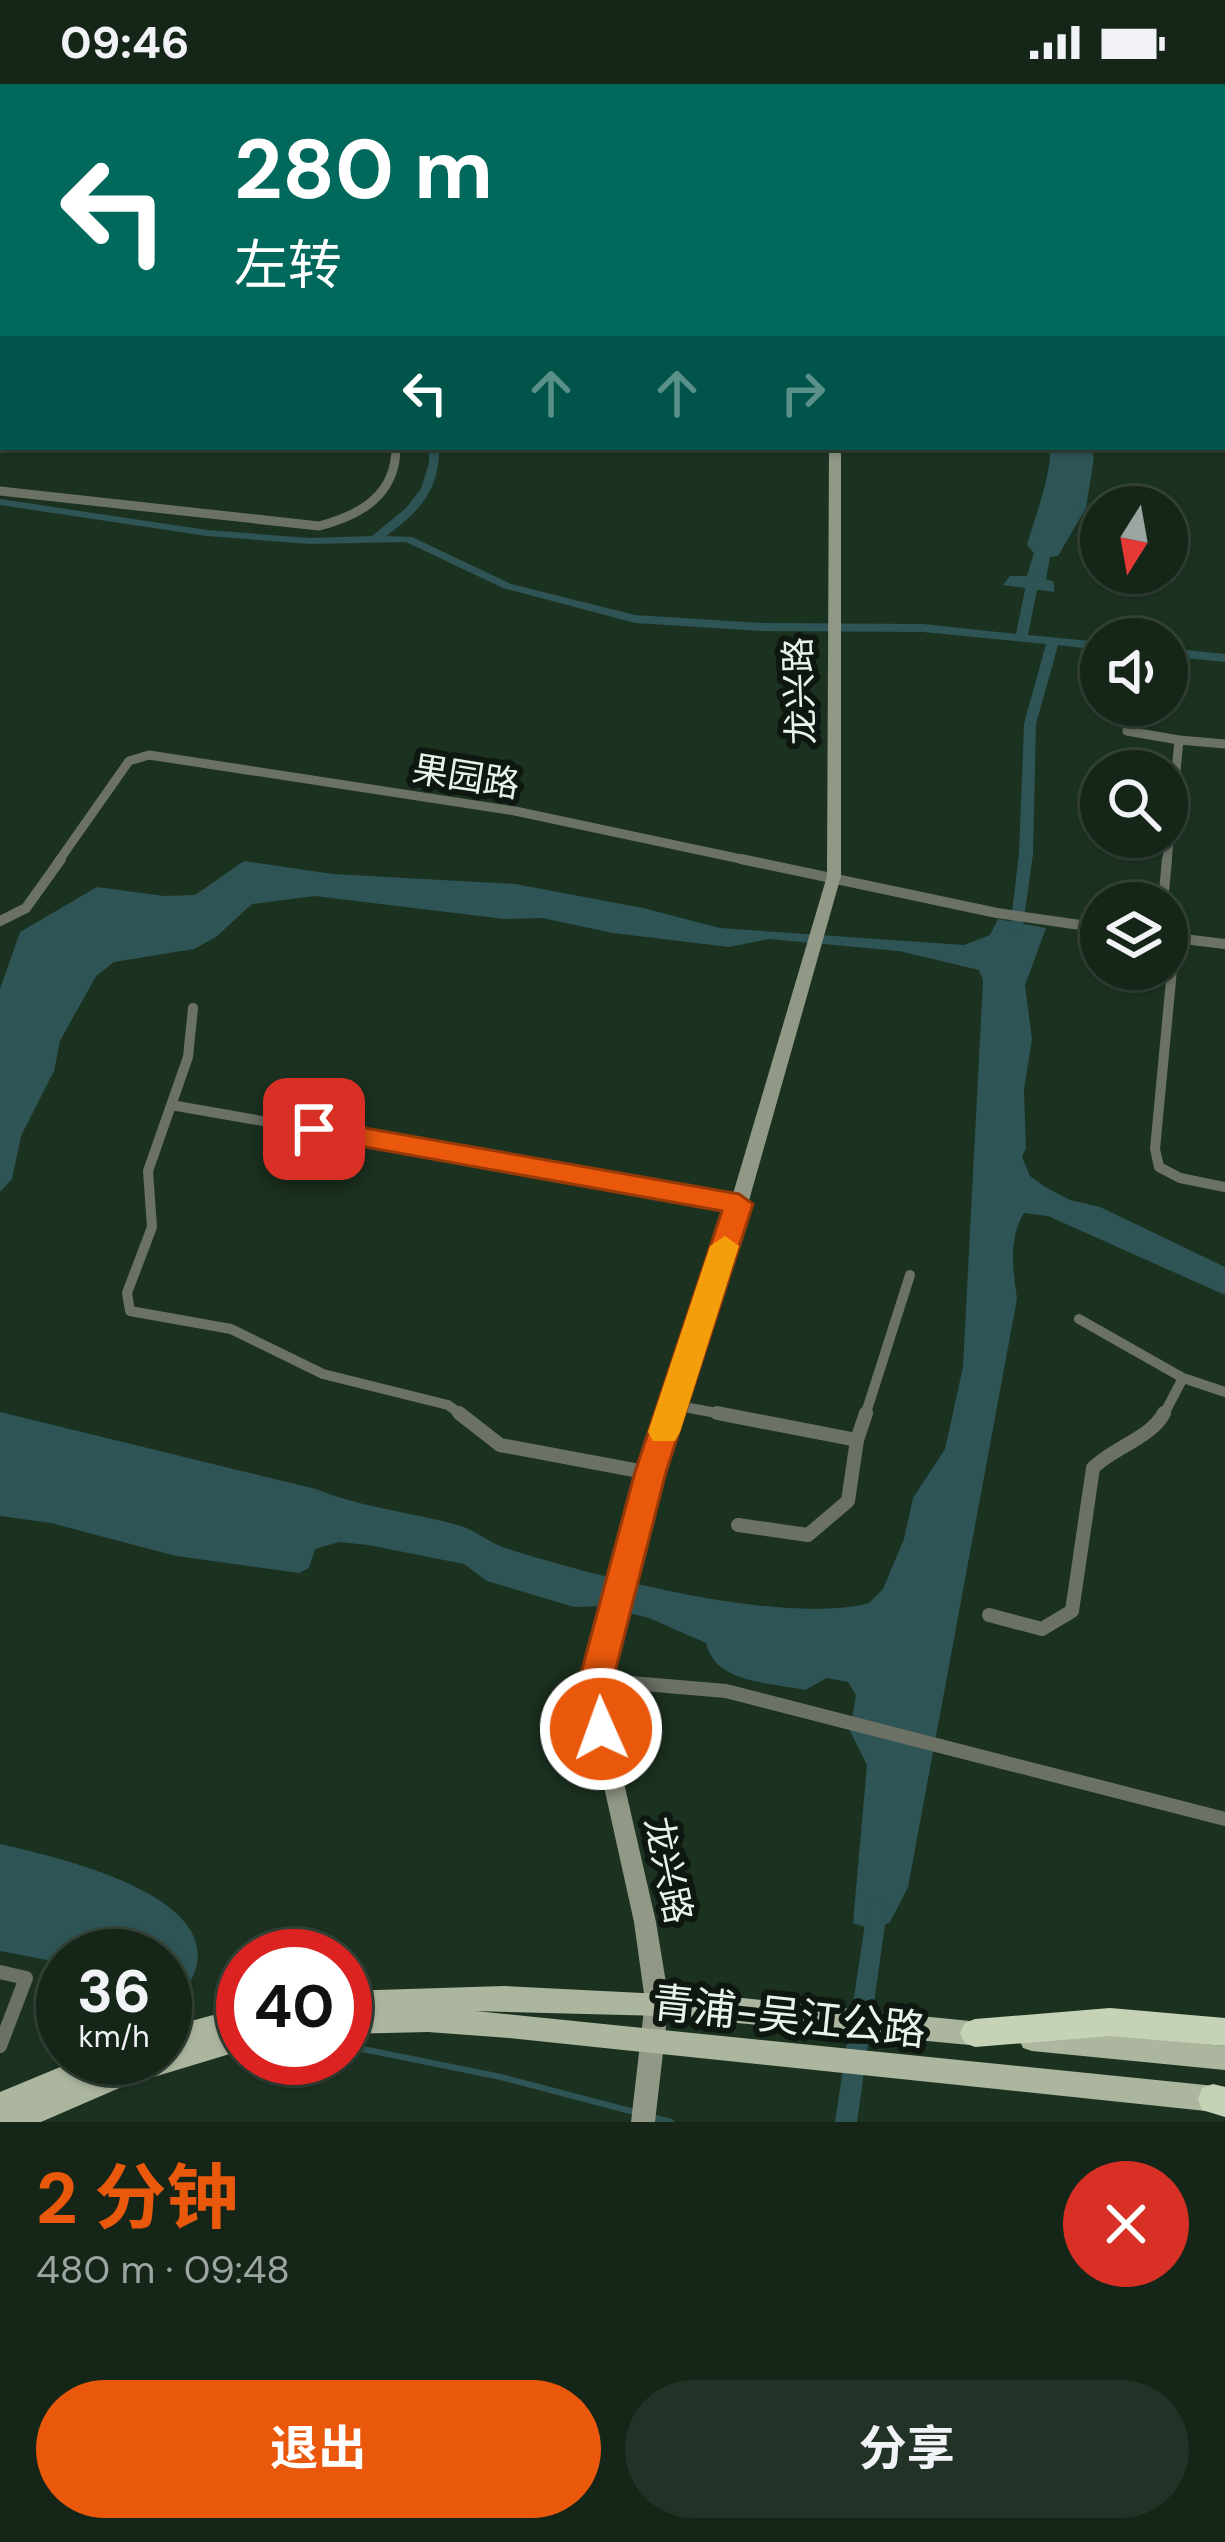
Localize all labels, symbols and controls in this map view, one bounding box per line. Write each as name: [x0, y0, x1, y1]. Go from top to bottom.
text: 09:46: [60, 13, 189, 72]
text: 280 m: [234, 115, 493, 224]
icon: left: [36, 132, 192, 288]
text: 左转: [234, 230, 342, 301]
icon: left: [392, 360, 458, 426]
icon: ahead: [518, 360, 584, 426]
icon: ahead: [644, 360, 710, 426]
icon: right: [770, 360, 836, 426]
north arrow: [1080, 486, 1188, 594]
map controls: [1080, 486, 1188, 990]
button: sound: [1080, 618, 1188, 726]
street label: 龙兴路: [774, 636, 825, 746]
street label: 果园路: [409, 745, 523, 808]
button: search: [1080, 750, 1188, 858]
button: layers: [1080, 882, 1188, 990]
pin: [263, 1078, 365, 1180]
icon: arrive: [281, 1096, 347, 1162]
position arrow: [538, 1666, 664, 1792]
street label: 龙兴路: [634, 1812, 703, 1928]
speed limit sign: 40: [216, 1929, 372, 2085]
text: 36: [77, 1952, 151, 2031]
street label: 青浦-吴江公路: [649, 1975, 928, 2058]
text: km/h: [79, 2017, 149, 2056]
text: 2 分钟: [36, 2152, 238, 2245]
button: close: [1063, 2161, 1189, 2287]
text: 480 m · 09:48: [36, 2244, 290, 2295]
button: 退出: [36, 2380, 601, 2518]
button: 分享: [625, 2380, 1189, 2518]

